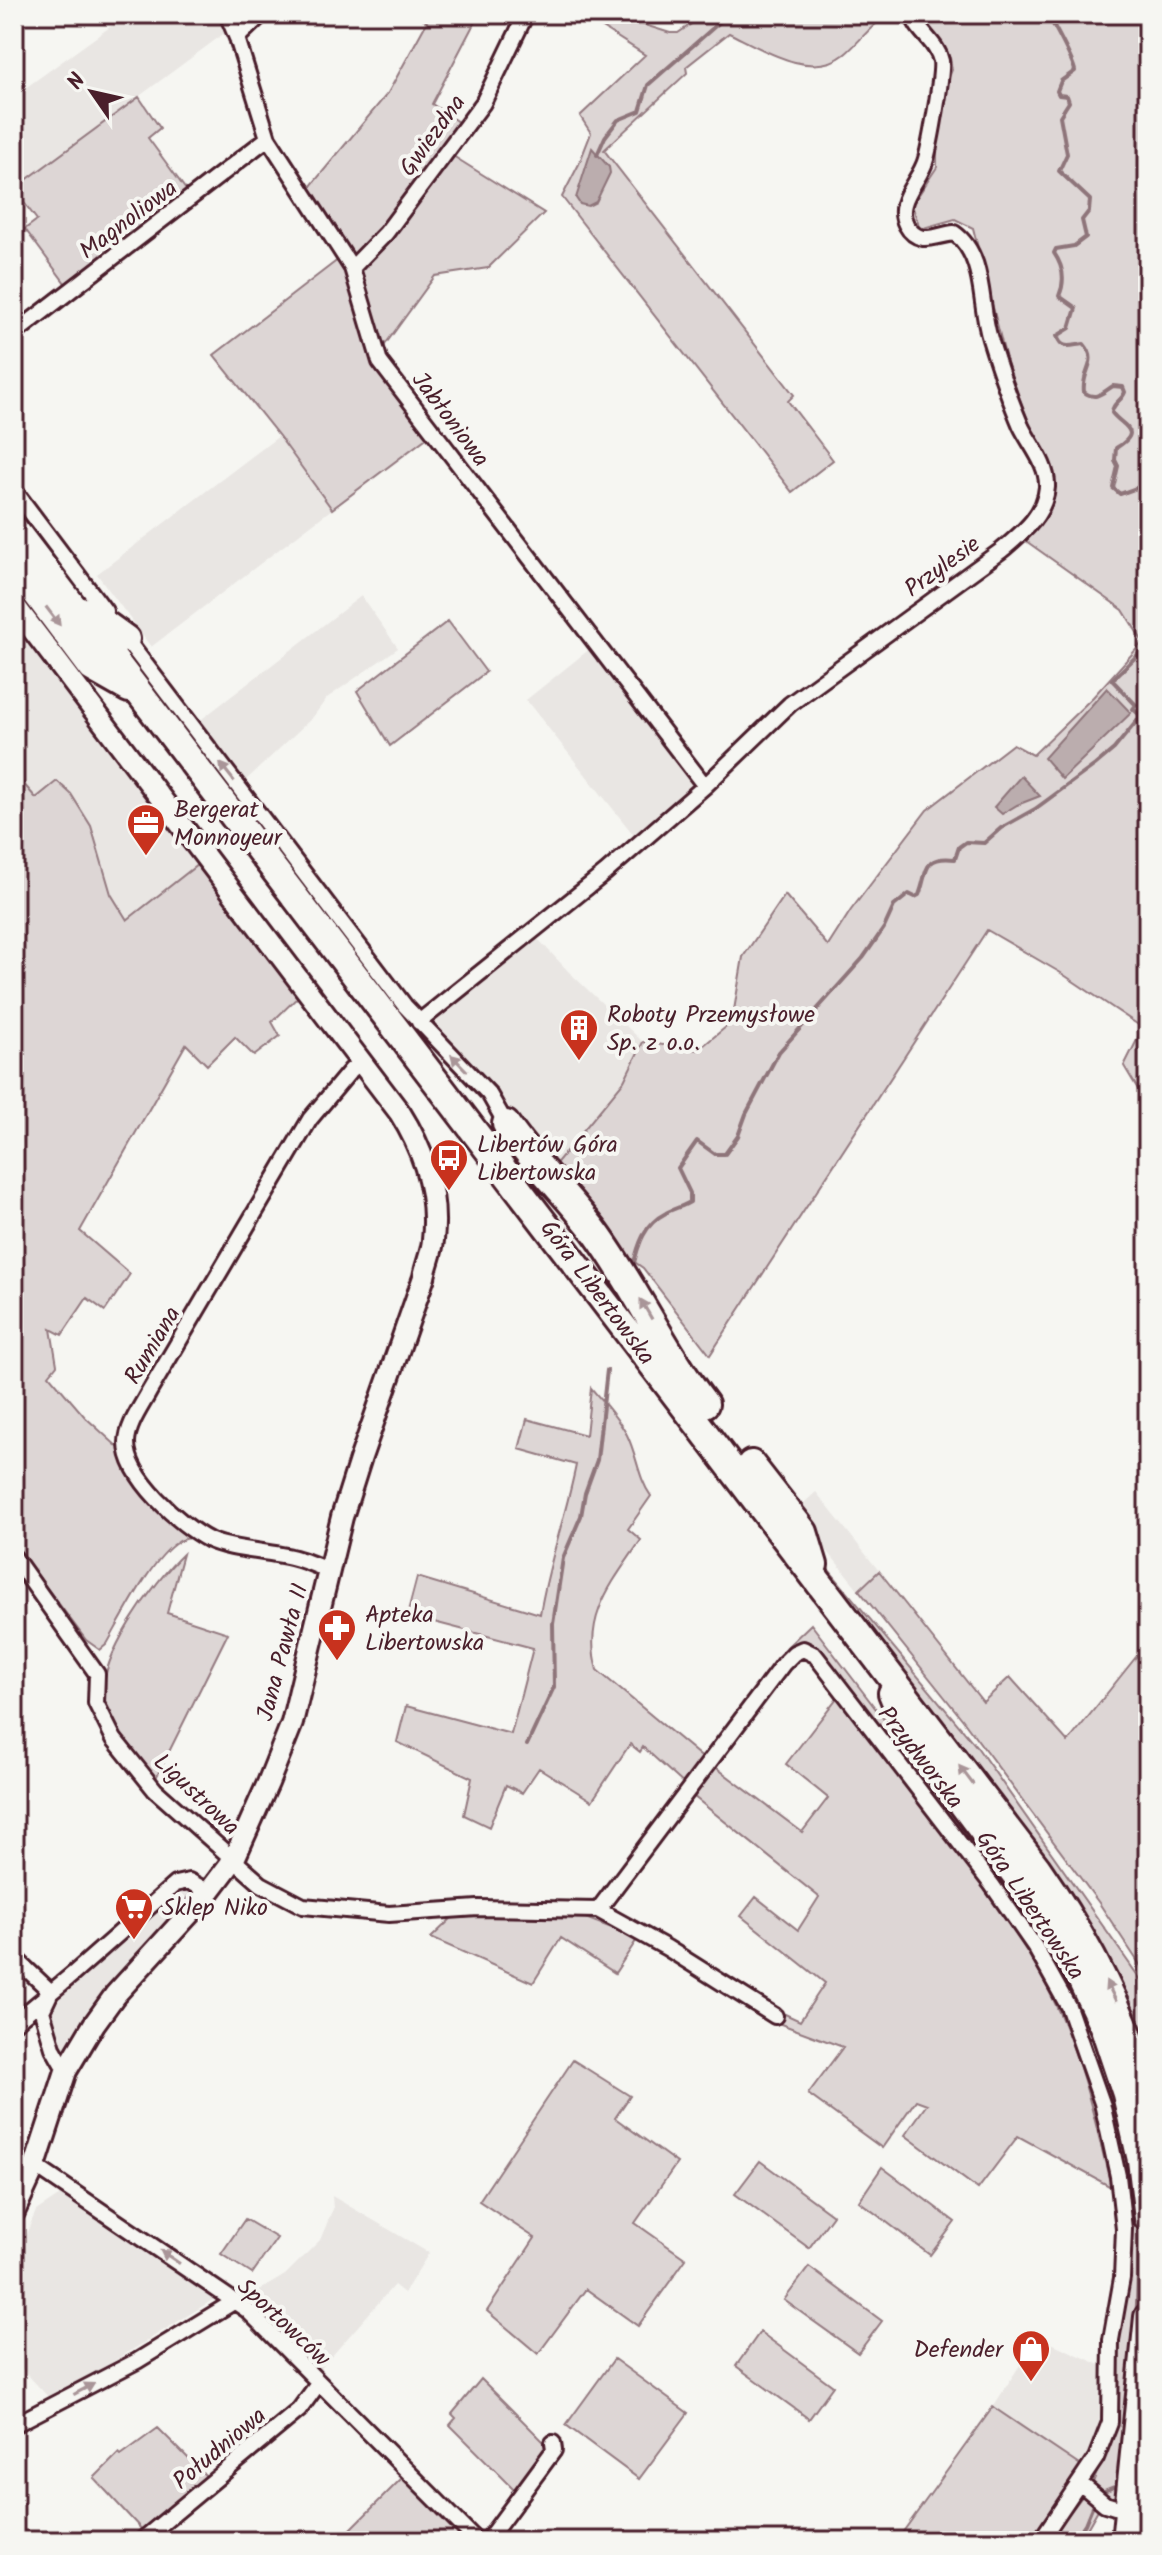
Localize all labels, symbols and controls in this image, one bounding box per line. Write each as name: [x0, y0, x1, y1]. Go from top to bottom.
north arrow: [52, 52, 132, 132]
text: N: [59, 67, 96, 98]
street label: Gwiezdna: [390, 86, 477, 185]
street label: Magnoliowa: [71, 170, 187, 270]
street label: Jabłoniowa: [401, 364, 499, 476]
street label: Przylesie: [897, 526, 989, 608]
one-way arrow: [45, 606, 61, 626]
one-way arrow: [220, 762, 236, 782]
place label: Bergerat Monnoyeur: [174, 791, 284, 858]
office icon: Bergerat Monnoyeur: [125, 802, 167, 857]
place label: Roboty Przemysłowe Sp. z o.o.: [607, 996, 815, 1063]
building icon: Roboty Przemysłowe Sp. z o.o.: [558, 1007, 600, 1062]
one-way arrow: [450, 1054, 469, 1073]
place label: Libertów Góra Libertowska: [477, 1126, 618, 1193]
bus stop icon: Libertów Góra Libertowska: [428, 1137, 470, 1192]
street label: Góra Libertowska: [529, 1212, 665, 1374]
one-way arrow: [639, 1298, 653, 1320]
street label: Rumiana: [115, 1299, 192, 1393]
street label: Jana Pawła II: [246, 1579, 321, 1726]
place label: Apteka Libertowska: [365, 1596, 484, 1663]
pharmacy icon: Apteka Libertowska: [316, 1607, 358, 1662]
street label: Przydworska: [867, 1698, 973, 1818]
street label: Ligustrowa: [143, 1744, 249, 1846]
one-way arrow: [959, 1765, 975, 1785]
street label: Góra Libertowska: [965, 1823, 1094, 1989]
supermarket icon: Sklep Niko: [113, 1886, 155, 1941]
place label: Sklep Niko: [162, 1889, 268, 1928]
one-way arrow: [1104, 1979, 1118, 2002]
one-way arrow: [160, 2250, 181, 2265]
street label: Sportowców: [227, 2269, 340, 2378]
shop icon: Defender: [1010, 2328, 1052, 2383]
place label: Defender: [913, 2331, 1005, 2370]
one-way arrow: [72, 2383, 95, 2396]
street label: Południowa: [164, 2398, 276, 2500]

